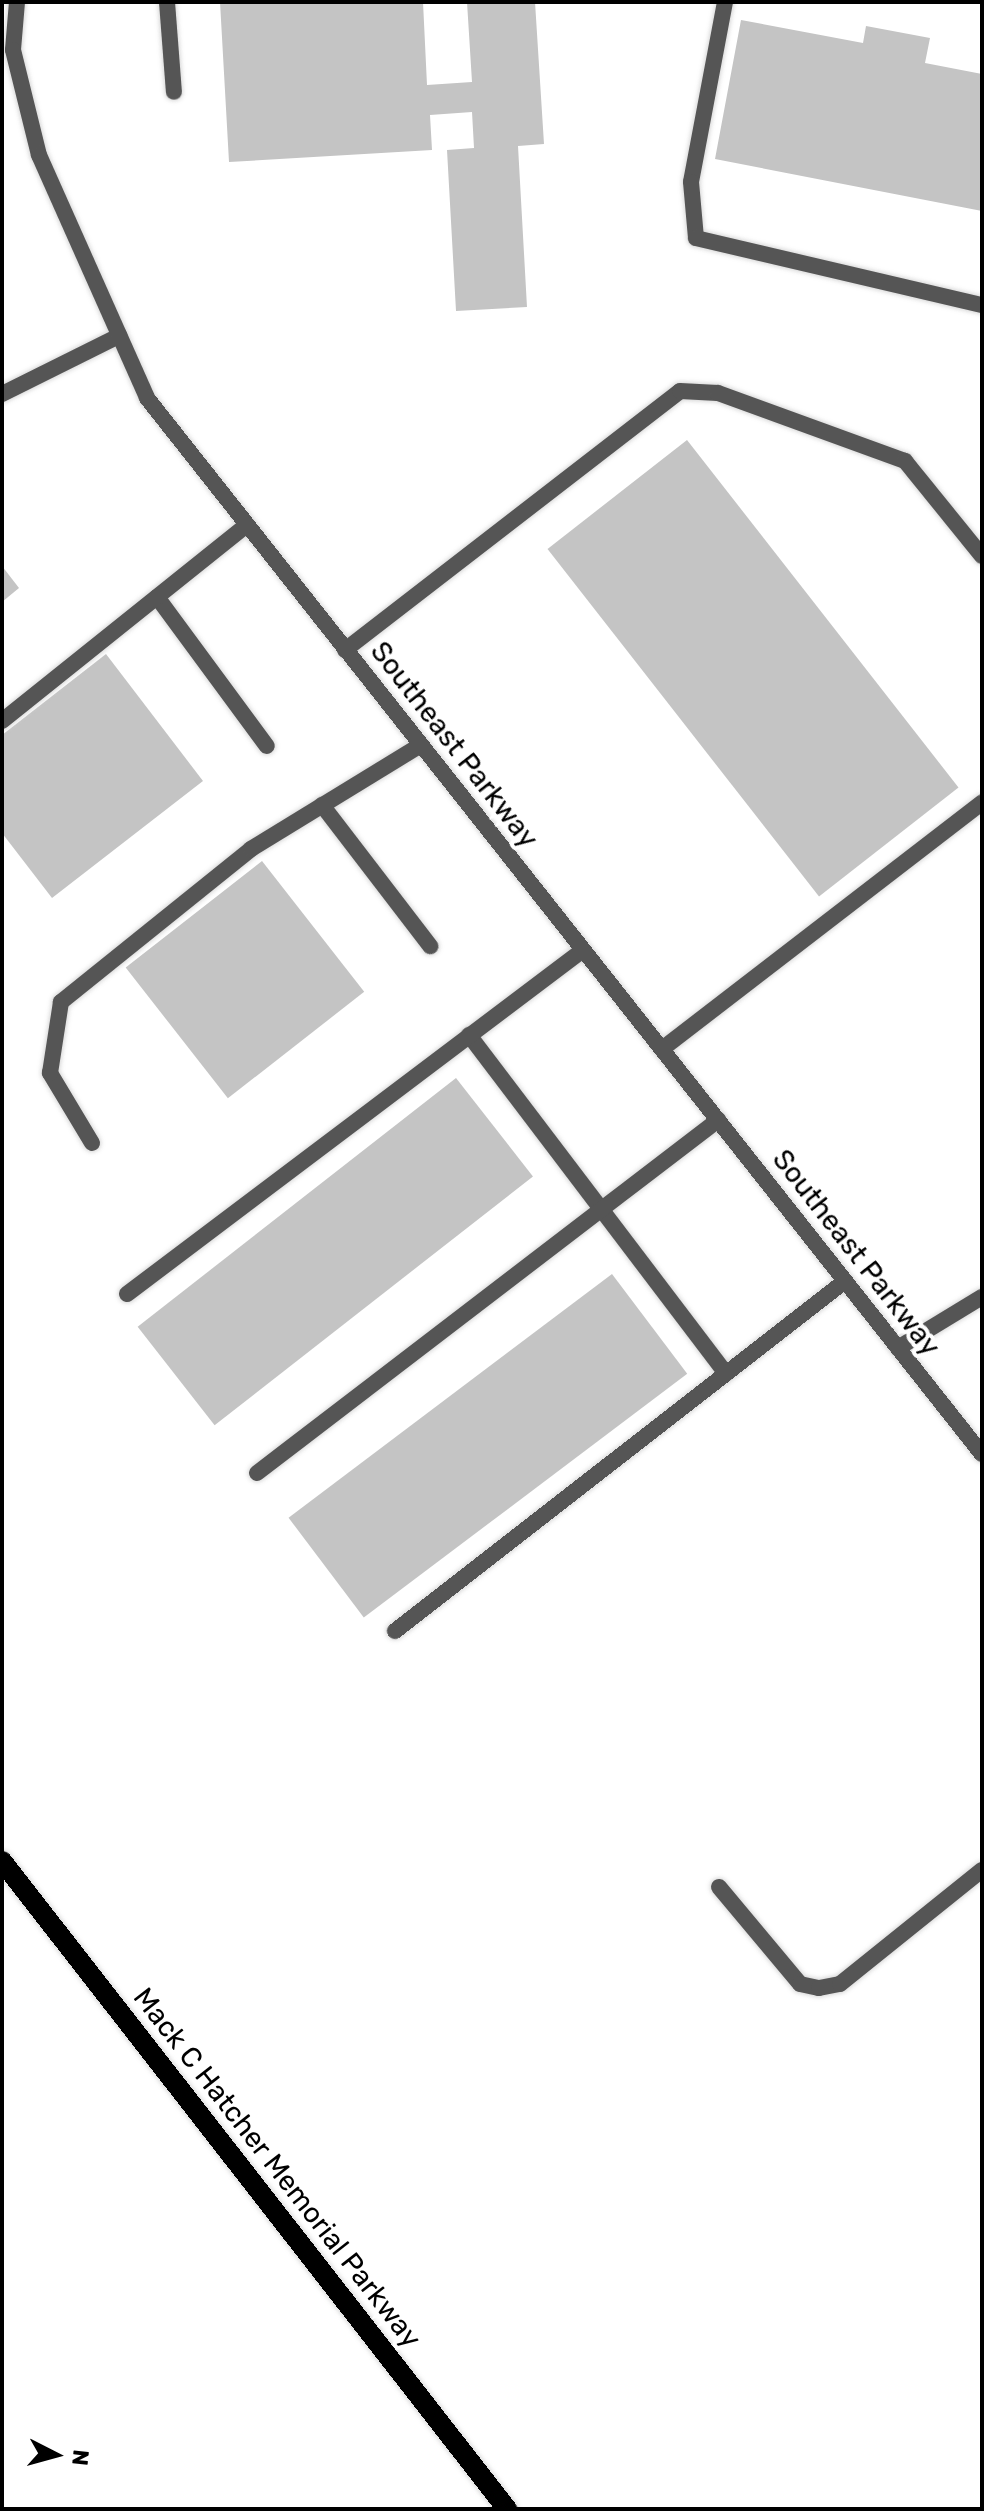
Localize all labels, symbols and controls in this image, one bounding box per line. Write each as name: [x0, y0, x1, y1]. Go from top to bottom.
street label: Southeast Parkway: [363, 635, 545, 855]
street label: Southeast Parkway: [765, 1143, 947, 1363]
street label: Mack C Hatcher Memorial Parkway: [126, 1981, 428, 2355]
north arrow: [16, 2415, 96, 2495]
text: N: [66, 2448, 95, 2467]

